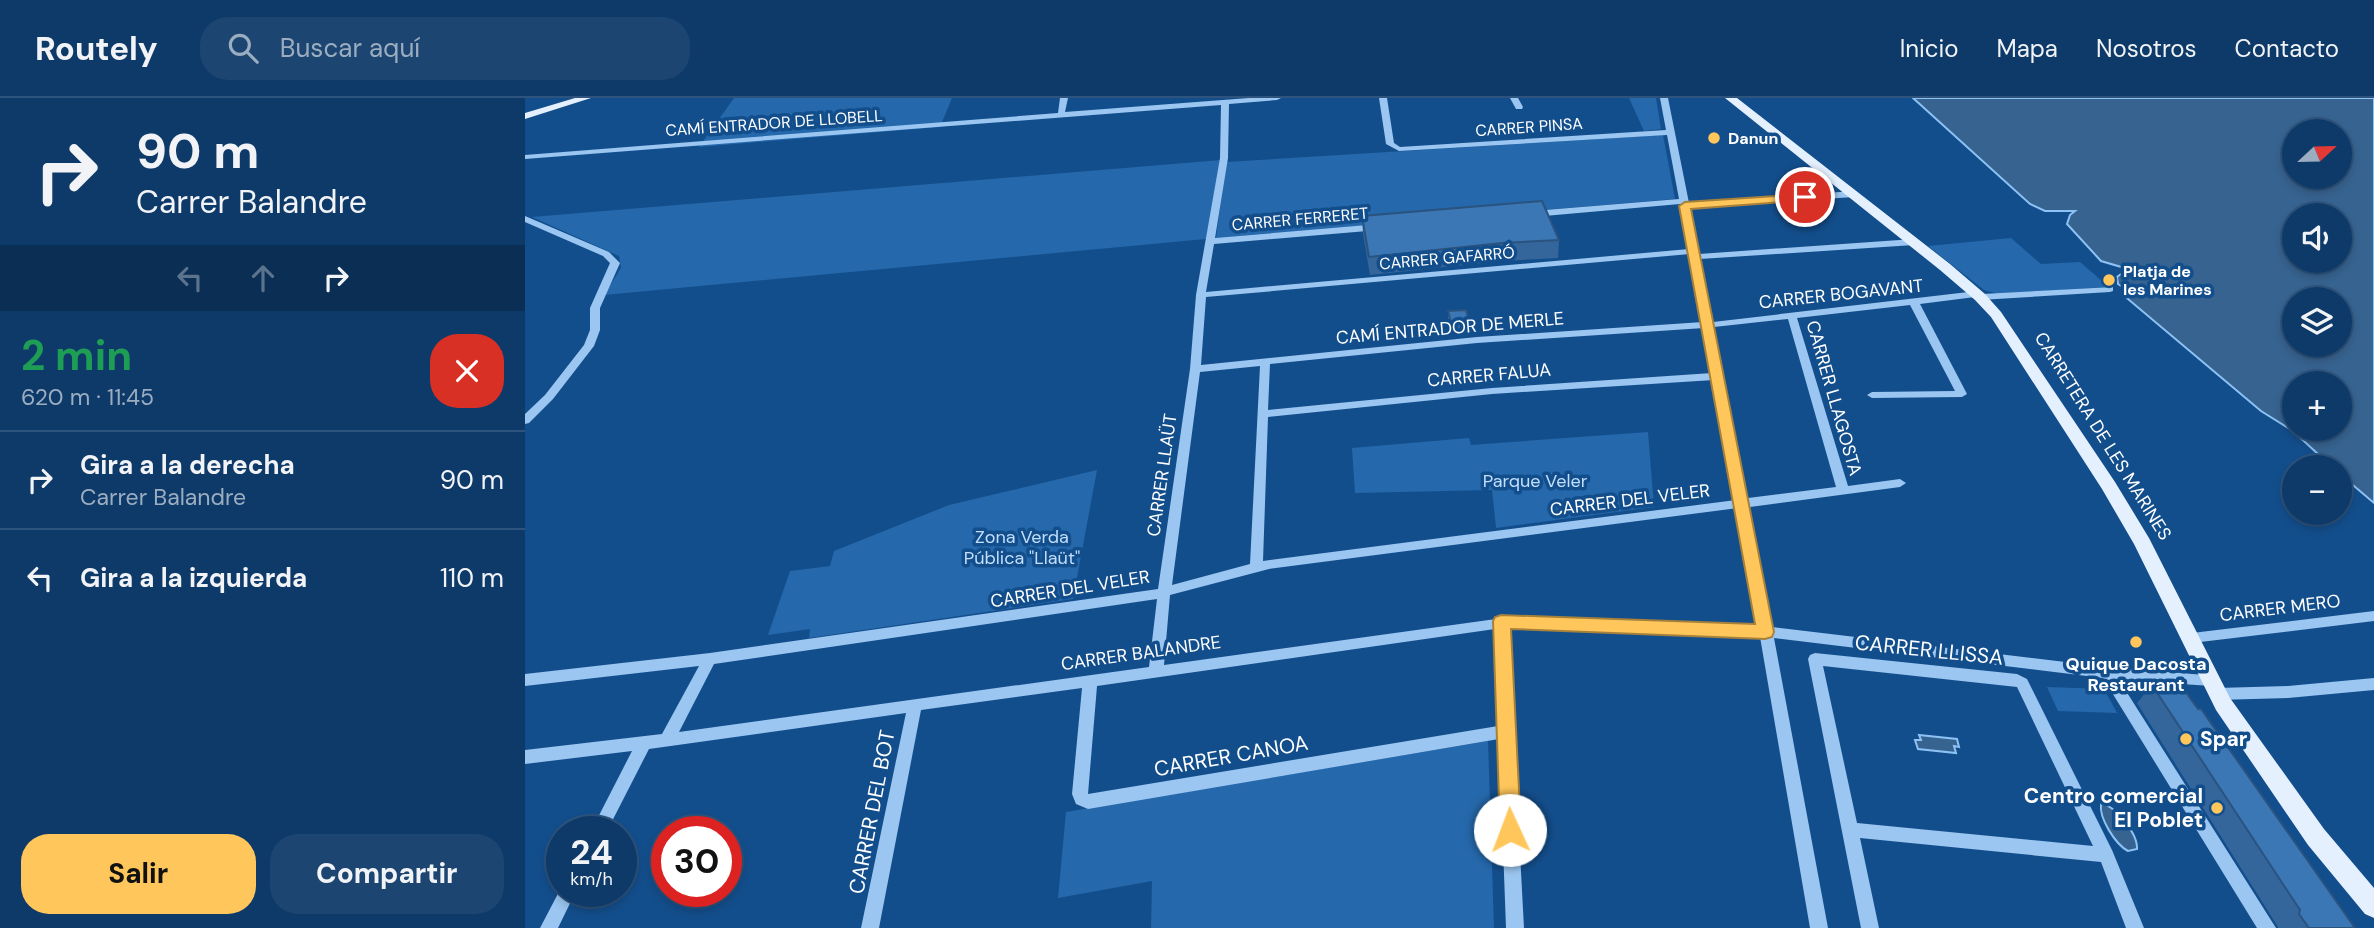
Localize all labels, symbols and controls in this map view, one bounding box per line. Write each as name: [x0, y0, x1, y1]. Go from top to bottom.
search box: [200, 17, 690, 80]
text: Routely: [35, 27, 158, 70]
icon: search: [224, 29, 262, 67]
text: Buscar aquí: [280, 31, 420, 65]
text: Inicio: [1900, 33, 1959, 64]
text: Mapa: [1997, 33, 2058, 64]
text: Nosotros: [2096, 33, 2197, 64]
text: Contacto: [2235, 33, 2339, 64]
street label: CAMÍ ENTRADOR DE LLOBELL: [665, 105, 883, 141]
street label: CARRER PINSA: [1475, 113, 1584, 141]
text: 90 m: [136, 119, 259, 183]
north arrow: [2282, 119, 2352, 189]
map controls: [2282, 119, 2352, 525]
icon: right: [21, 126, 112, 217]
place label: Danun: [1728, 128, 1778, 149]
marker: Danun: [1706, 130, 1722, 146]
pin: [1775, 167, 1835, 227]
icon: arrive: [1786, 178, 1824, 216]
text: Carrer Balandre: [136, 181, 367, 223]
street label: CARRER FERRERET: [1231, 203, 1369, 235]
button: sound: [2282, 203, 2352, 273]
street label: CARRER GAFARRÓ: [1378, 242, 1516, 274]
icon: left: [171, 259, 209, 297]
icon: ahead: [244, 259, 282, 297]
icon: right: [317, 259, 355, 297]
place label: Platja de les Marines: [2123, 261, 2212, 300]
marker: Platja de les Marines: [2101, 272, 2117, 288]
street label: CARRER BOGAVANT: [1758, 273, 1924, 315]
button: layers: [2282, 287, 2352, 357]
street label: CAMÍ ENTRADOR DE MERLE: [1335, 306, 1565, 350]
street label: CARRER LLAGOSTA: [1800, 318, 1868, 478]
street label: CARRETERA DE LES MARINES: [2029, 327, 2177, 545]
text: 2 min: [21, 328, 132, 383]
button: close: [430, 334, 504, 408]
street label: CARRER FALUA: [1426, 358, 1552, 392]
button: +: [2282, 371, 2352, 441]
text: 620 m · 11:45: [21, 382, 154, 412]
street label: CARRER LLAÜT: [1141, 412, 1183, 538]
text: Gira a la derecha: [80, 448, 295, 482]
button: −: [2282, 455, 2352, 525]
icon: right: [21, 461, 59, 499]
text: 90 m: [440, 463, 504, 497]
park label: Parque Veler: [1483, 469, 1588, 493]
street label: CARRER DEL VELER: [1549, 478, 1711, 522]
text: Carrer Balandre: [80, 482, 246, 512]
park label: Zona Verda Pública "Llaüt": [964, 525, 1080, 570]
icon: left: [21, 559, 59, 597]
text: Gira a la izquierda: [80, 561, 307, 595]
text: 110 m: [440, 561, 504, 595]
street label: CARRER DEL VELER: [989, 565, 1151, 613]
street label: CARRER MERO: [2218, 589, 2342, 627]
street label: CARRER LLISSA: [1854, 628, 2005, 672]
street label: CARRER BALANDRE: [1059, 630, 1223, 676]
marker: Quique Dacosta Restaurant: [2128, 634, 2144, 650]
place label: Quique Dacosta Restaurant: [2066, 652, 2206, 697]
place label: Spar: [2200, 725, 2248, 753]
street label: CARRER DEL BOT: [842, 727, 902, 896]
street label: CARRER CANOA: [1152, 729, 1310, 783]
marker: Spar: [2178, 731, 2194, 747]
place label: Centro comercial El Poblet: [2024, 782, 2203, 834]
position arrow: [1473, 793, 1547, 867]
marker: Centro comercial El Poblet: [2209, 800, 2225, 816]
speed limit sign: 30: [651, 816, 742, 907]
text: 24: [570, 829, 613, 875]
button: Salir: [21, 834, 256, 914]
button: Compartir: [270, 834, 504, 914]
text: km/h: [570, 867, 613, 891]

